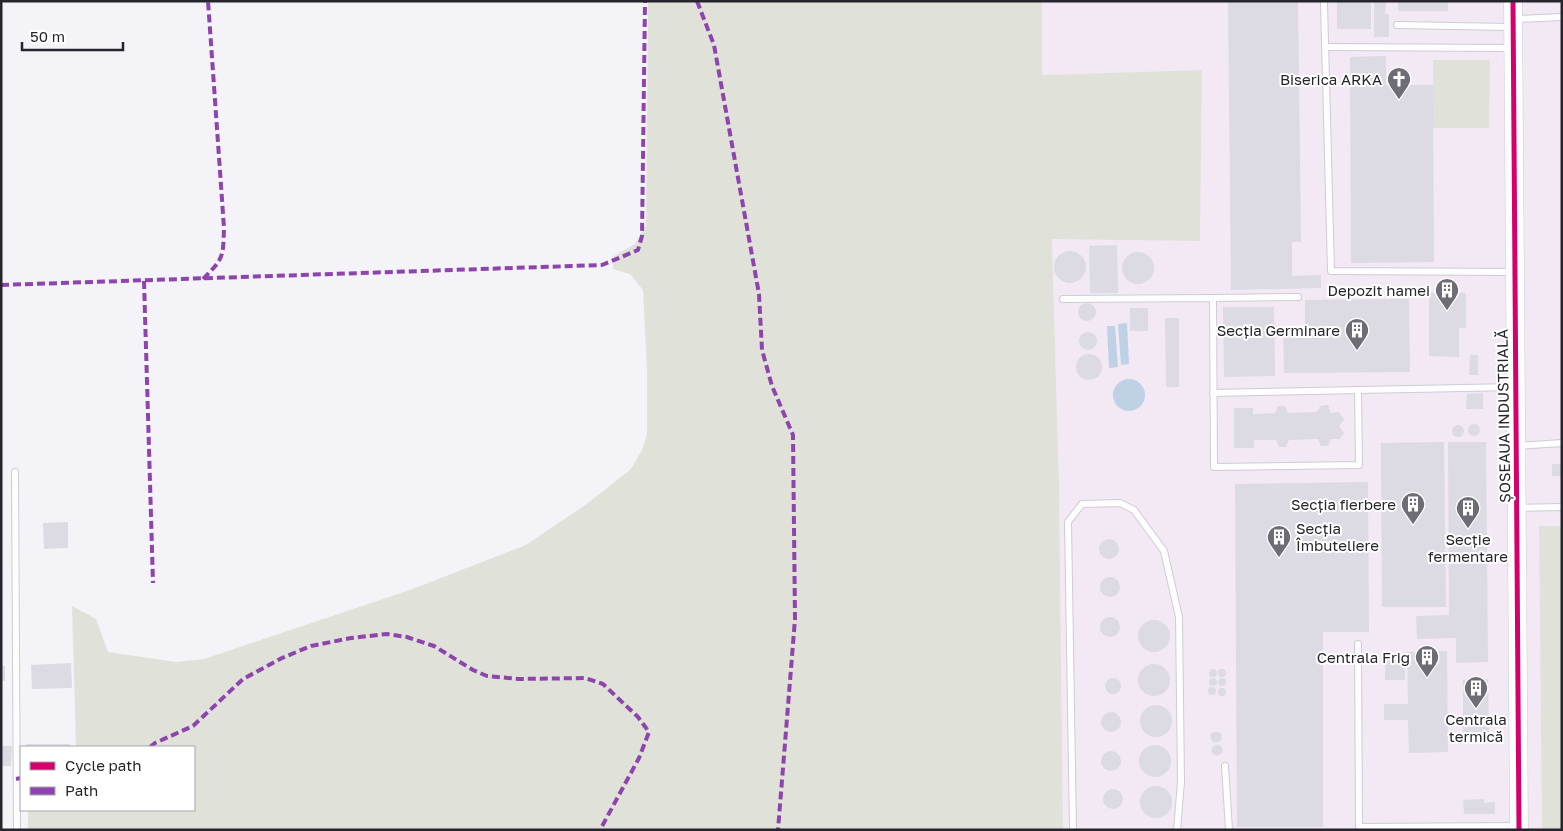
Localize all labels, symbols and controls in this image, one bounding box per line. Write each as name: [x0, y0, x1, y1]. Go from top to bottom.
scale bar: [22, 20, 124, 52]
text: 50 m: [30, 27, 65, 45]
church icon: Biserica ARKA: [1386, 66, 1412, 100]
place label: Biserica ARKA: [1280, 70, 1382, 88]
building icon: Depozit hamei: [1434, 277, 1460, 311]
place label: Depozit hamei: [1327, 281, 1430, 299]
building icon: Secția Germinare: [1344, 317, 1370, 351]
place label: Secția Germinare: [1217, 321, 1340, 339]
street label: ȘOSEAUA INDUSTRIALĂ: [1492, 329, 1514, 503]
building icon: Secția fierbere: [1400, 491, 1426, 525]
place label: Secția fierbere: [1291, 495, 1396, 513]
building icon: Secție fermentare: [1455, 495, 1481, 529]
place label: Secția Îmbuteliere: [1295, 519, 1379, 554]
building icon: Secția Îmbuteliere: [1266, 524, 1292, 558]
place label: Secție fermentare: [1428, 530, 1508, 565]
building icon: Centrala Frig: [1414, 644, 1440, 678]
place label: Centrala Frig: [1317, 648, 1410, 666]
building icon: Centrala termică: [1463, 675, 1489, 709]
place label: Centrala termică: [1445, 710, 1507, 745]
legend: [20, 746, 195, 811]
text: Cycle path: [65, 756, 141, 774]
text: Path: [65, 781, 98, 799]

